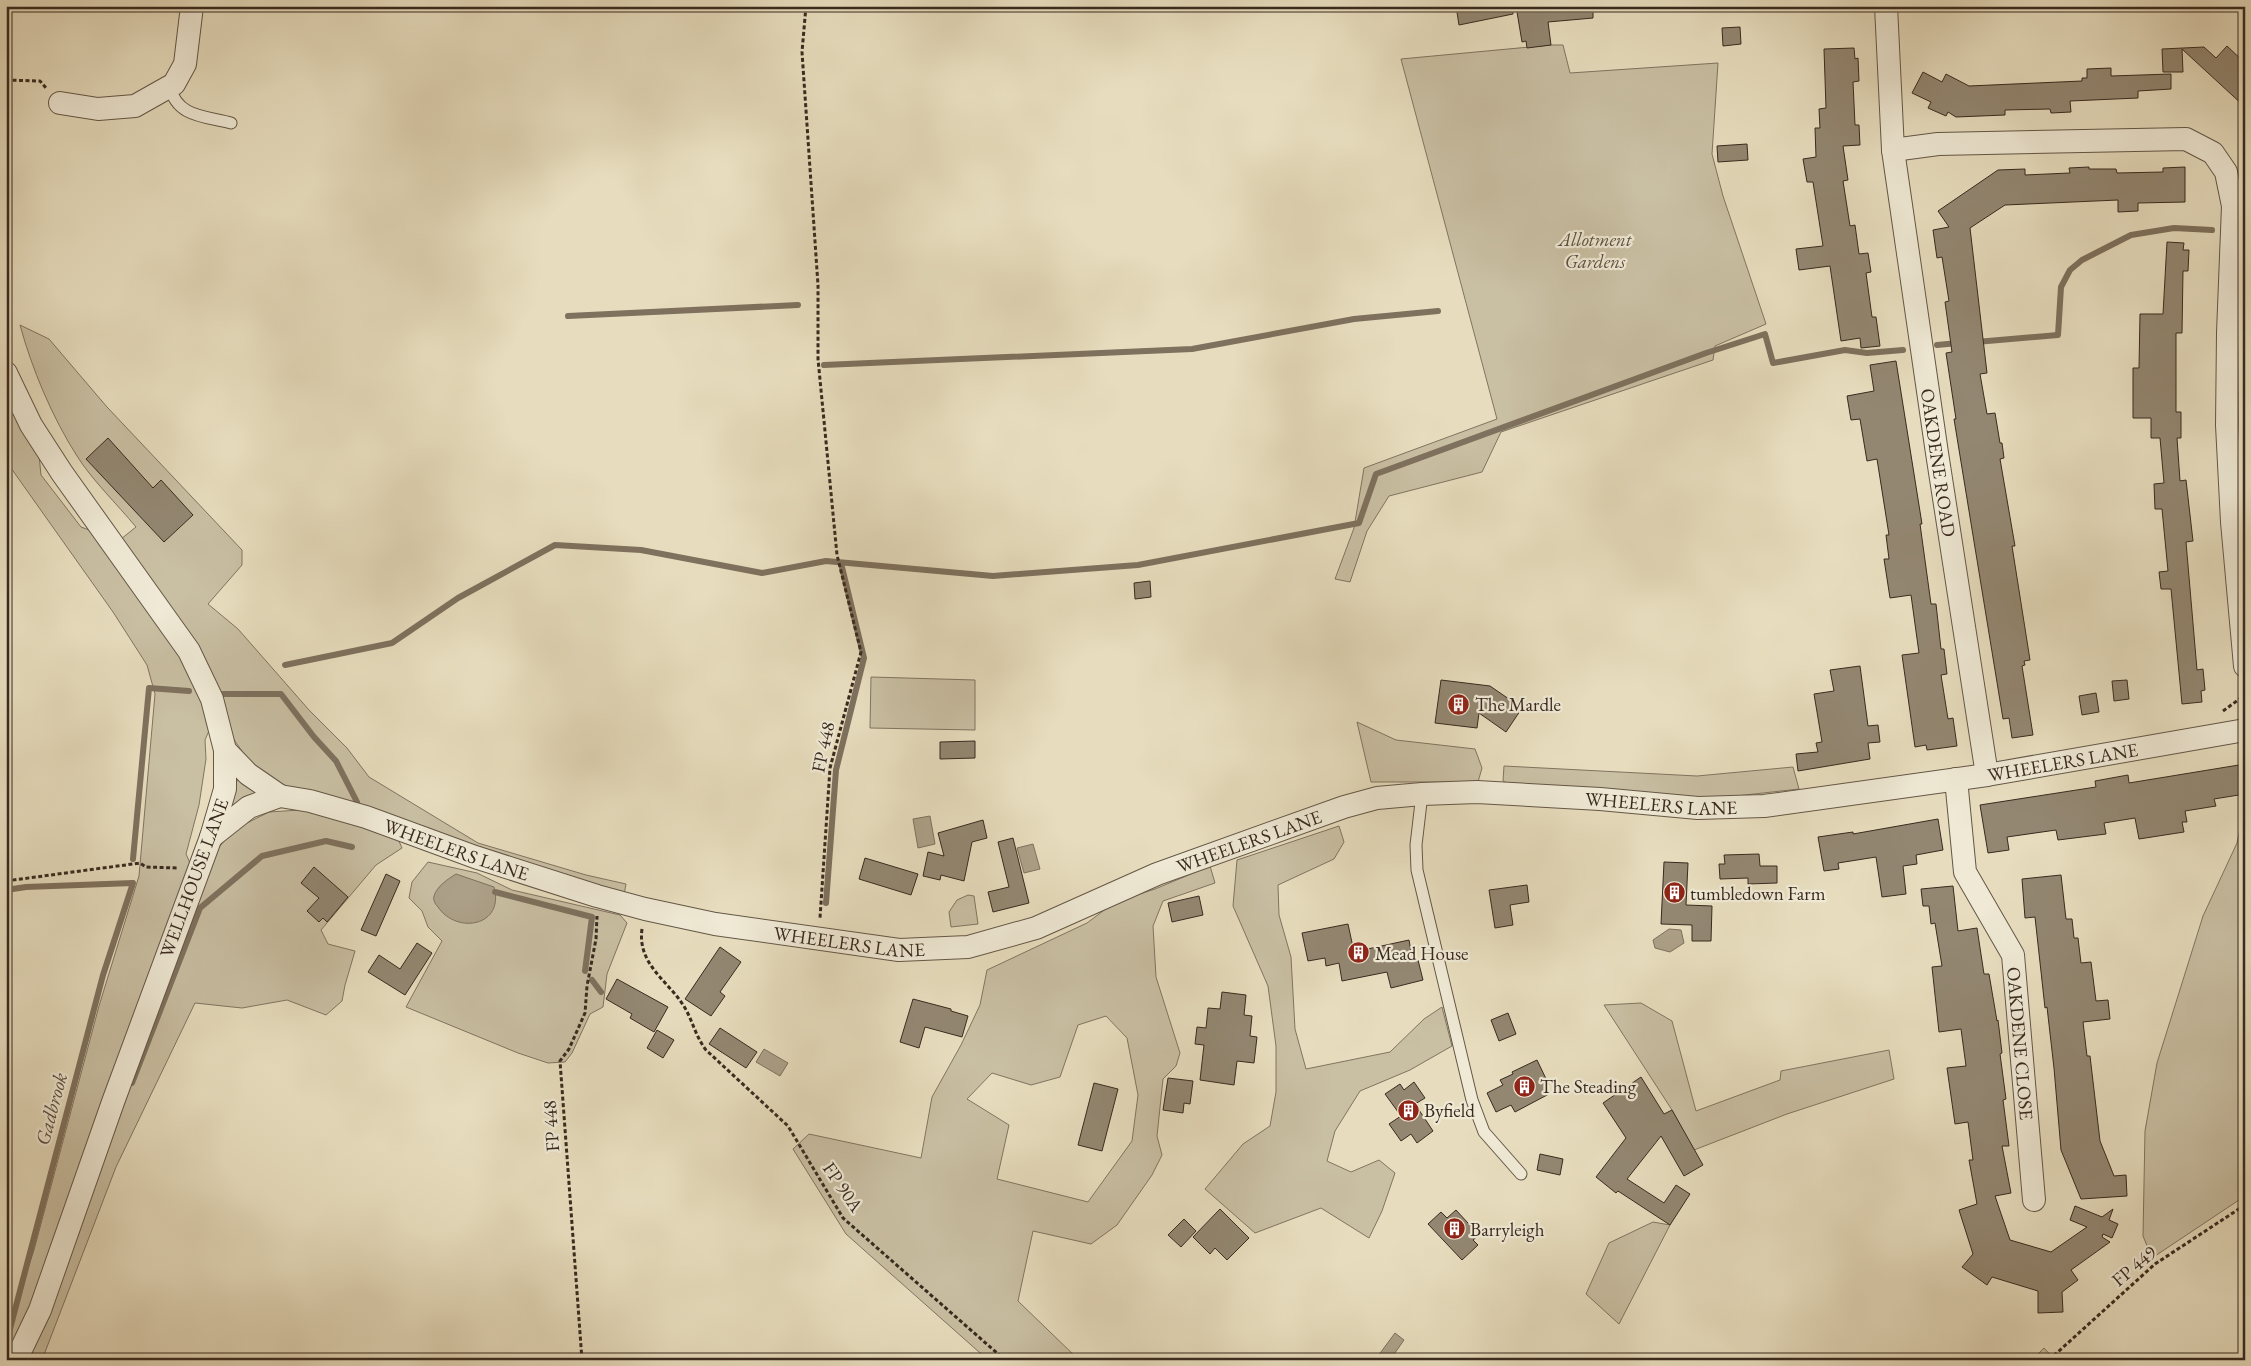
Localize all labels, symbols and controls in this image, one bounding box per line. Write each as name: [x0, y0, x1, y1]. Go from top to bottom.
park label: Allotment Gardens: [1557, 227, 1633, 274]
street label: OAKDENE ROAD: [1915, 387, 1962, 538]
building icon: The Mardle: [1447, 692, 1471, 716]
place label: The Mardle: [1475, 692, 1561, 717]
street label: FP 448: [805, 719, 841, 775]
street label: WHEELERS LANE: [1985, 736, 2140, 787]
street label: WHEELERS LANE: [1584, 786, 1738, 821]
street label: WELLHOUSE LANE: [154, 795, 234, 961]
street label: WHEELERS LANE: [1173, 804, 1325, 879]
street label: WHEELERS LANE: [380, 812, 533, 886]
building icon: tumbledown Farm: [1662, 881, 1686, 905]
place label: tumbledown Farm: [1690, 881, 1826, 906]
street label: WHEELERS LANE: [772, 920, 926, 963]
building icon: Mead House: [1347, 941, 1371, 965]
place label: Mead House: [1375, 941, 1469, 966]
street label: OAKDENE CLOSE: [2002, 966, 2040, 1121]
water label: Gadbrook: [29, 1070, 73, 1148]
building icon: The Steading: [1512, 1074, 1536, 1098]
place label: The Steading: [1540, 1074, 1637, 1099]
building icon: Byfield: [1396, 1098, 1420, 1122]
place label: Byfield: [1424, 1098, 1475, 1123]
street label: FP 448: [537, 1099, 565, 1153]
street label: FP 90A: [817, 1157, 869, 1218]
building icon: Barryleigh: [1442, 1217, 1466, 1241]
place label: Barryleigh: [1470, 1217, 1545, 1242]
street label: FP 449: [2106, 1240, 2162, 1292]

